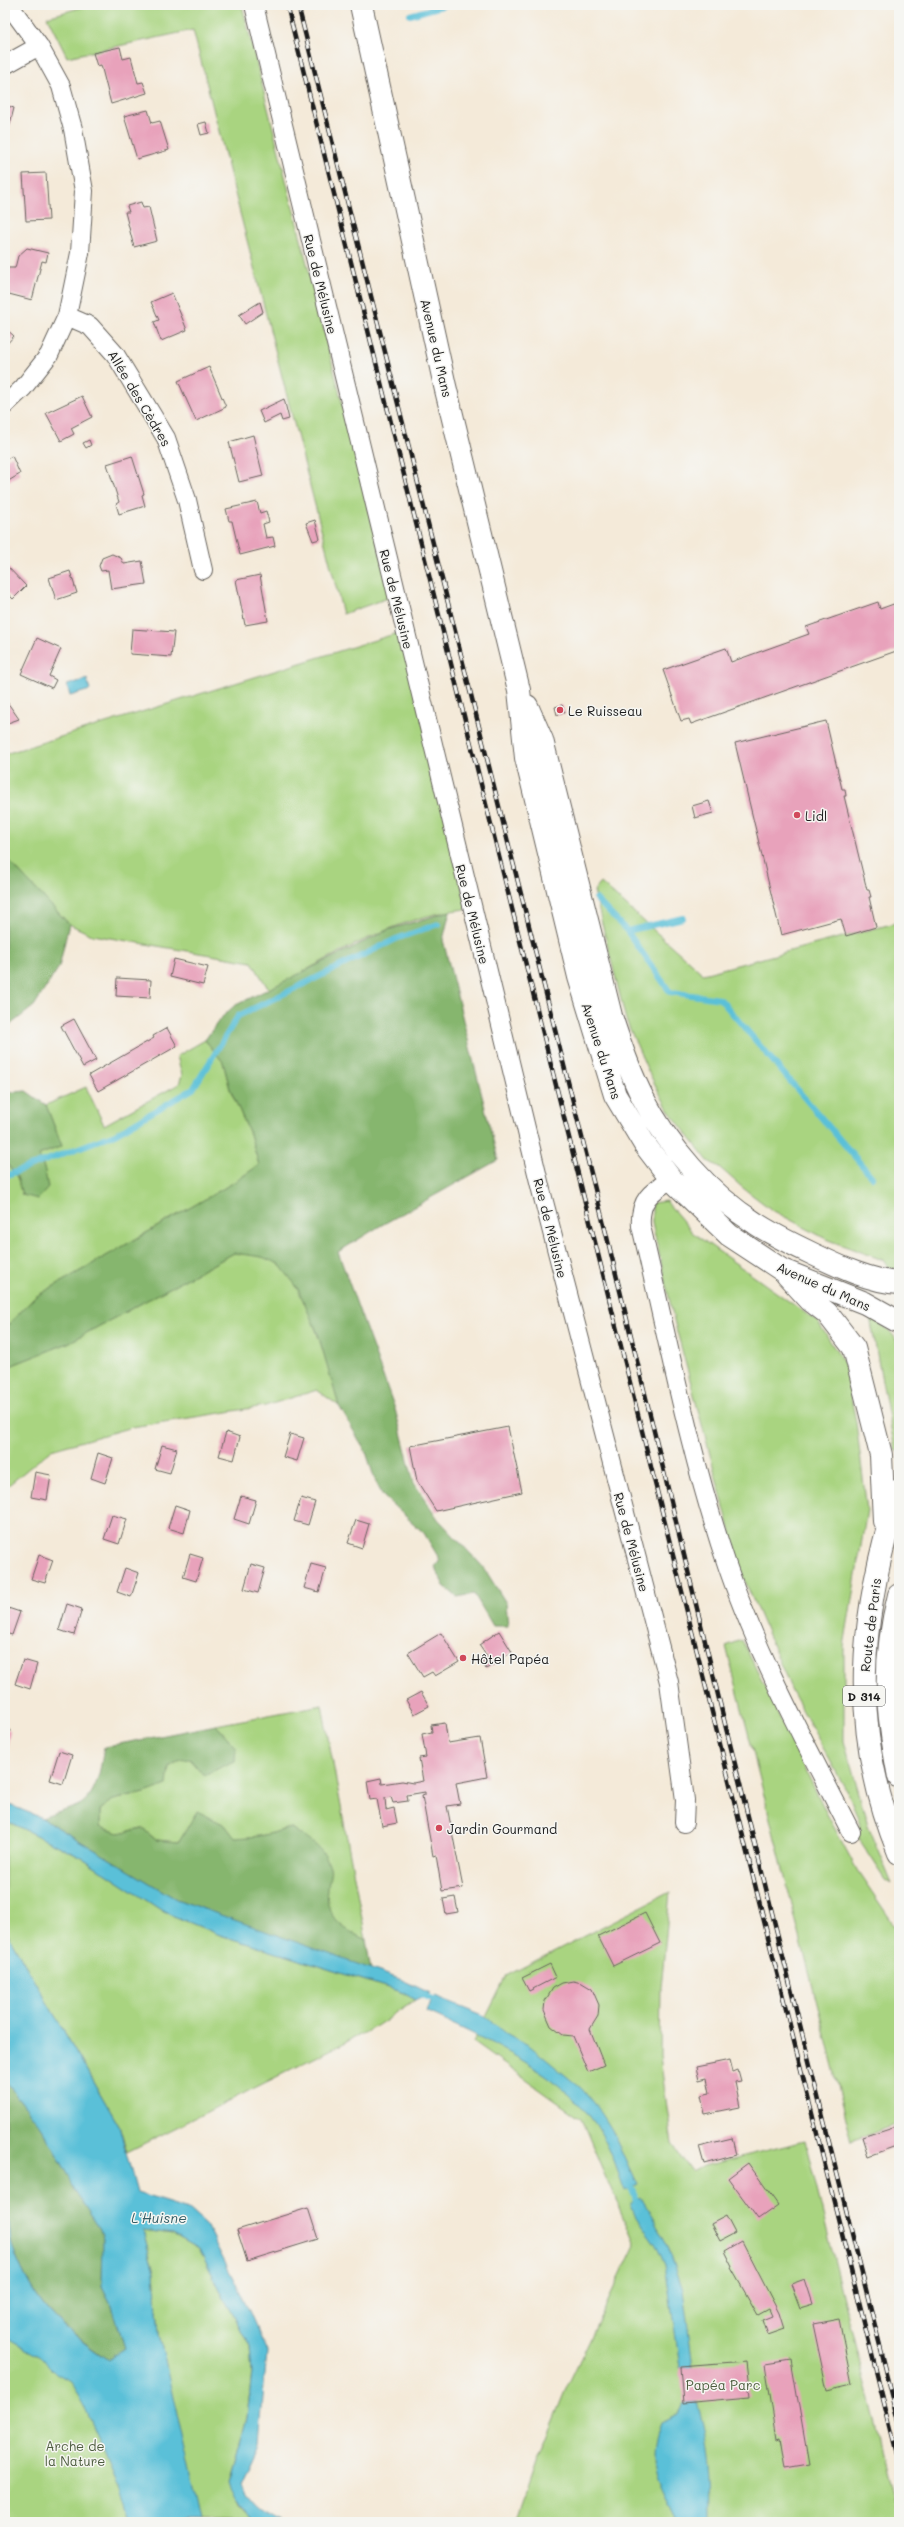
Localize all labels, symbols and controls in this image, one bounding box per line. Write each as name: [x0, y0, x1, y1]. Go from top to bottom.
street label: Rue de Mélusine: [300, 232, 342, 336]
street label: Avenue du Mans: [417, 297, 457, 399]
street label: Allée des Cèdres: [105, 347, 175, 449]
street label: Rue de Mélusine: [376, 547, 418, 651]
place label: Le Ruisseau: [568, 702, 642, 719]
marker: Le Ruisseau: [555, 705, 565, 715]
place label: Lidl: [805, 807, 827, 824]
marker: Lidl: [792, 810, 802, 820]
street label: Rue de Mélusine: [452, 862, 494, 966]
street label: Avenue du Mans: [578, 1001, 626, 1101]
street label: Rue de Mélusine: [530, 1176, 572, 1280]
street label: Avenue du Mans: [775, 1258, 873, 1314]
street label: Rue de Mélusine: [611, 1490, 653, 1594]
street label: Route de Paris: [856, 1577, 884, 1673]
place label: Hôtel Papéa: [471, 1650, 549, 1667]
marker: Hôtel Papéa: [458, 1653, 468, 1663]
road number: D 314: [843, 1686, 885, 1706]
place label: Jardin Gourmand: [447, 1820, 557, 1837]
marker: Jardin Gourmand: [434, 1823, 444, 1833]
water label: L'Huisne: [131, 2208, 187, 2227]
park label: Papéa Parc: [686, 2376, 761, 2393]
park label: Arche de la Nature: [45, 2437, 105, 2469]

